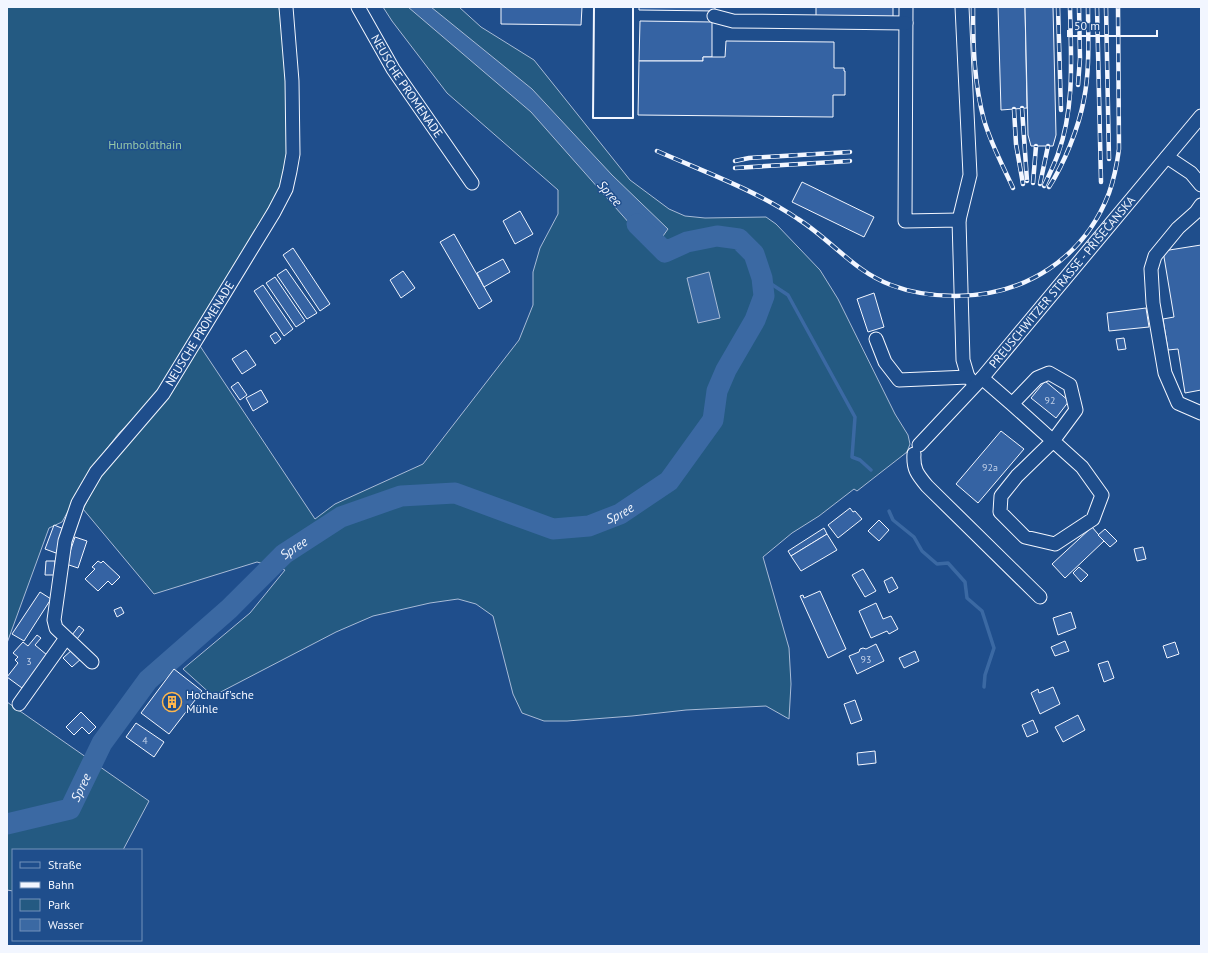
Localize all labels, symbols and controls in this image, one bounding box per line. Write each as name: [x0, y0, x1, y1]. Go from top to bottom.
scale bar: [1068, 12, 1157, 38]
text: 50 m: [1074, 18, 1100, 33]
street label: NEUSCHE PROMENADE: [368, 32, 446, 140]
park label: Humboldthain: [108, 137, 182, 152]
water label: Spree: [594, 177, 626, 210]
street label: PREUSCHWITZER STRASSE - PŘIŠEČANSKA: [986, 193, 1138, 371]
street label: NEUSCHE PROMENADE: [162, 278, 237, 389]
house number: 92: [1045, 394, 1055, 407]
house number: 92a: [982, 461, 998, 474]
water label: Spree: [603, 499, 637, 528]
water label: Spree: [276, 533, 311, 563]
house number: 93: [861, 653, 871, 666]
house number: 3: [26, 655, 32, 668]
place label: Hochauf'sche Mühle: [186, 687, 254, 716]
building icon: Hochauf'sche Mühle: [161, 691, 183, 713]
house number: 4: [142, 734, 148, 747]
water label: Spree: [67, 770, 95, 804]
legend: [12, 849, 142, 941]
text: Straße: [48, 857, 82, 872]
text: Bahn: [48, 877, 74, 892]
text: Park: [48, 897, 70, 912]
text: Wasser: [48, 917, 84, 932]

